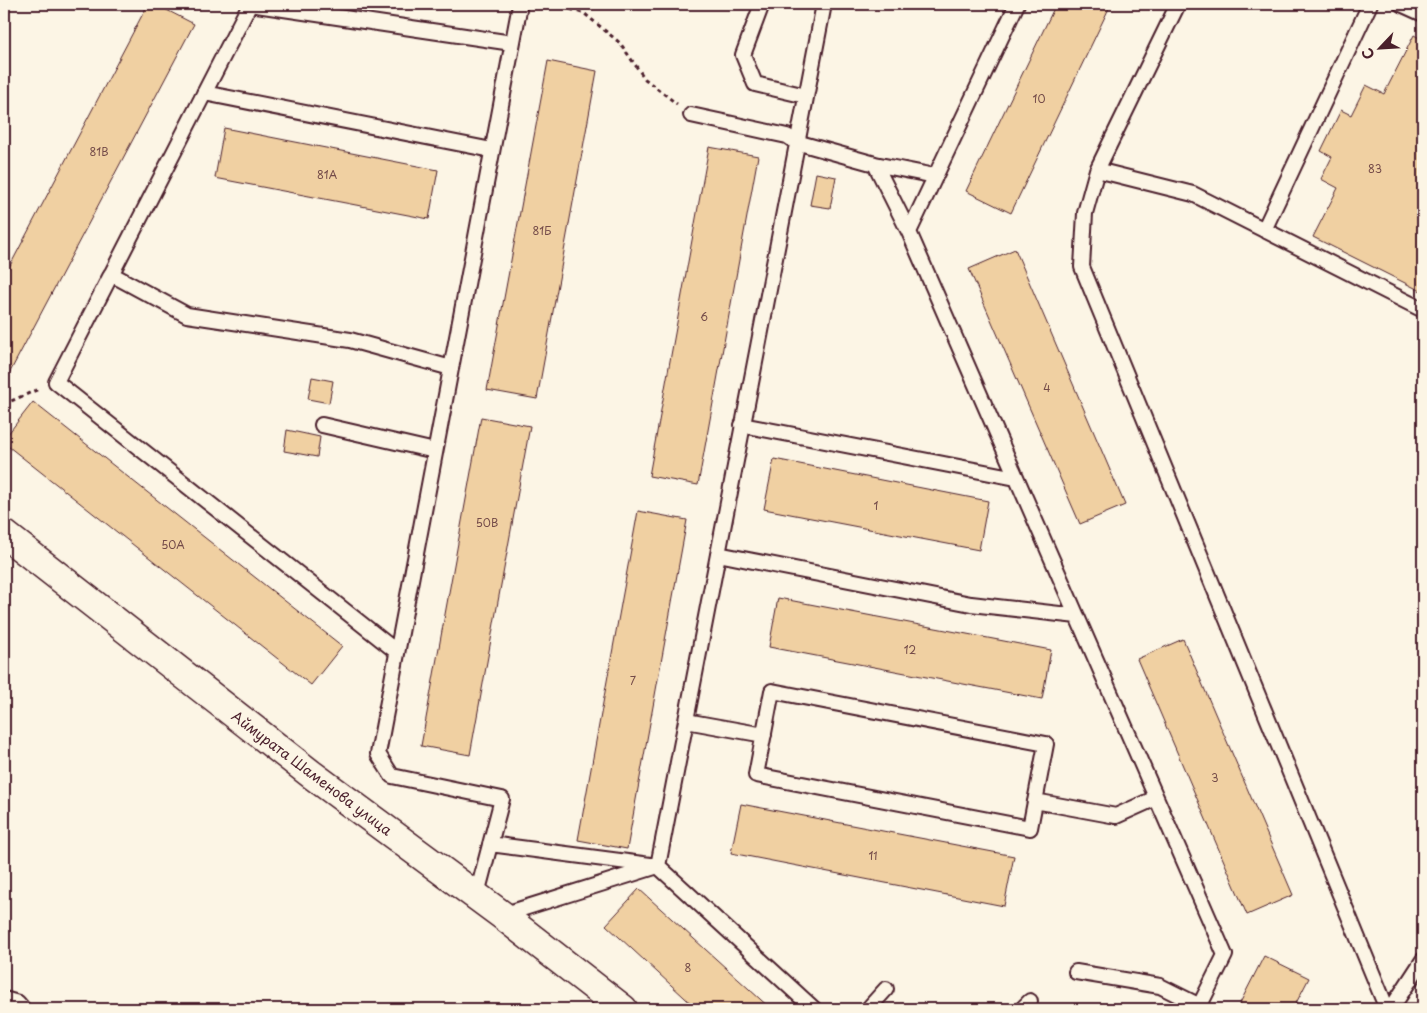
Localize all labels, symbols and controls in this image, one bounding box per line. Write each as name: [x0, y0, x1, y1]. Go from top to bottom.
north arrow: [1354, 22, 1404, 72]
text: С: [1356, 44, 1380, 63]
house number: 10: [1033, 90, 1045, 107]
house number: 81В: [90, 143, 108, 160]
house number: 83: [1368, 160, 1382, 177]
house number: 81А: [317, 166, 338, 183]
house number: 81Б: [533, 222, 551, 239]
house number: 6: [700, 308, 708, 325]
house number: 4: [1043, 379, 1051, 396]
house number: 1: [874, 497, 879, 514]
house number: 50В: [476, 514, 498, 531]
house number: 50А: [161, 536, 185, 553]
house number: 12: [904, 641, 917, 658]
house number: 7: [630, 672, 636, 689]
street label: Аймурата Шаменова улица: [227, 706, 397, 841]
house number: 3: [1211, 769, 1219, 786]
house number: 11: [868, 847, 878, 864]
house number: 8: [685, 959, 692, 976]

